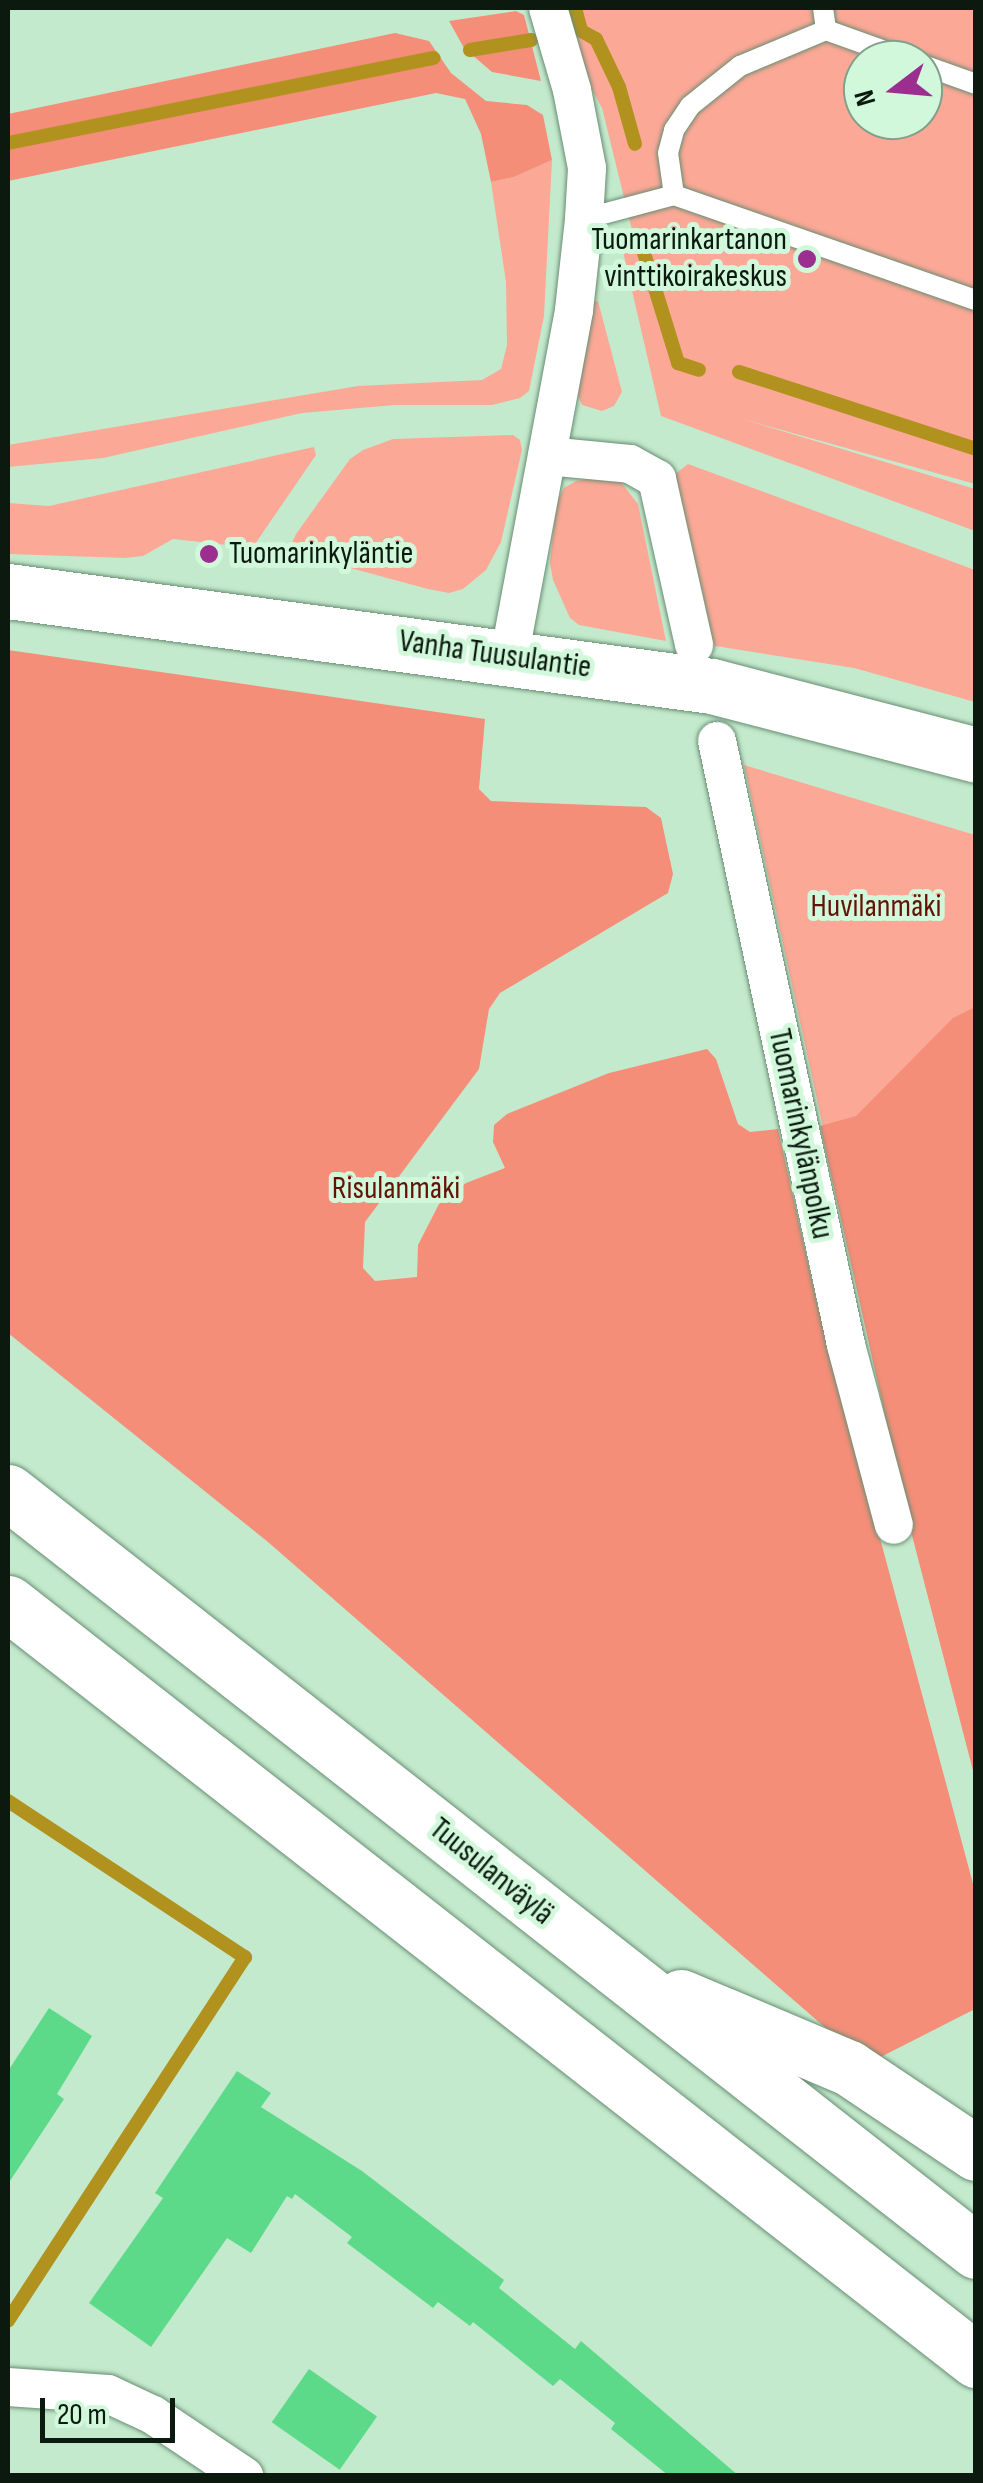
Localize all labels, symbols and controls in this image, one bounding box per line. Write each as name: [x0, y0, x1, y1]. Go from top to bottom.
north arrow: [843, 40, 943, 140]
text: N: [848, 86, 884, 110]
place label: Tuomarinkartanon vinttikoirakeskus: [591, 222, 787, 297]
marker: Tuomarinkartanon vinttikoirakeskus: [796, 248, 818, 270]
place label: Tuomarinkyläntie: [229, 535, 413, 573]
marker: Tuomarinkyläntie: [198, 543, 220, 565]
street label: Vanha Tuusulantie: [396, 623, 594, 687]
park label: Huvilanmäki: [811, 888, 941, 926]
street label: Tuomarinkylänpolku: [759, 1026, 841, 1242]
park label: Risulanmäki: [332, 1170, 460, 1208]
street label: Tuusulanväylä: [421, 1810, 561, 1934]
scale bar: [45, 2378, 180, 2440]
text: 20 m: [57, 2397, 107, 2433]

